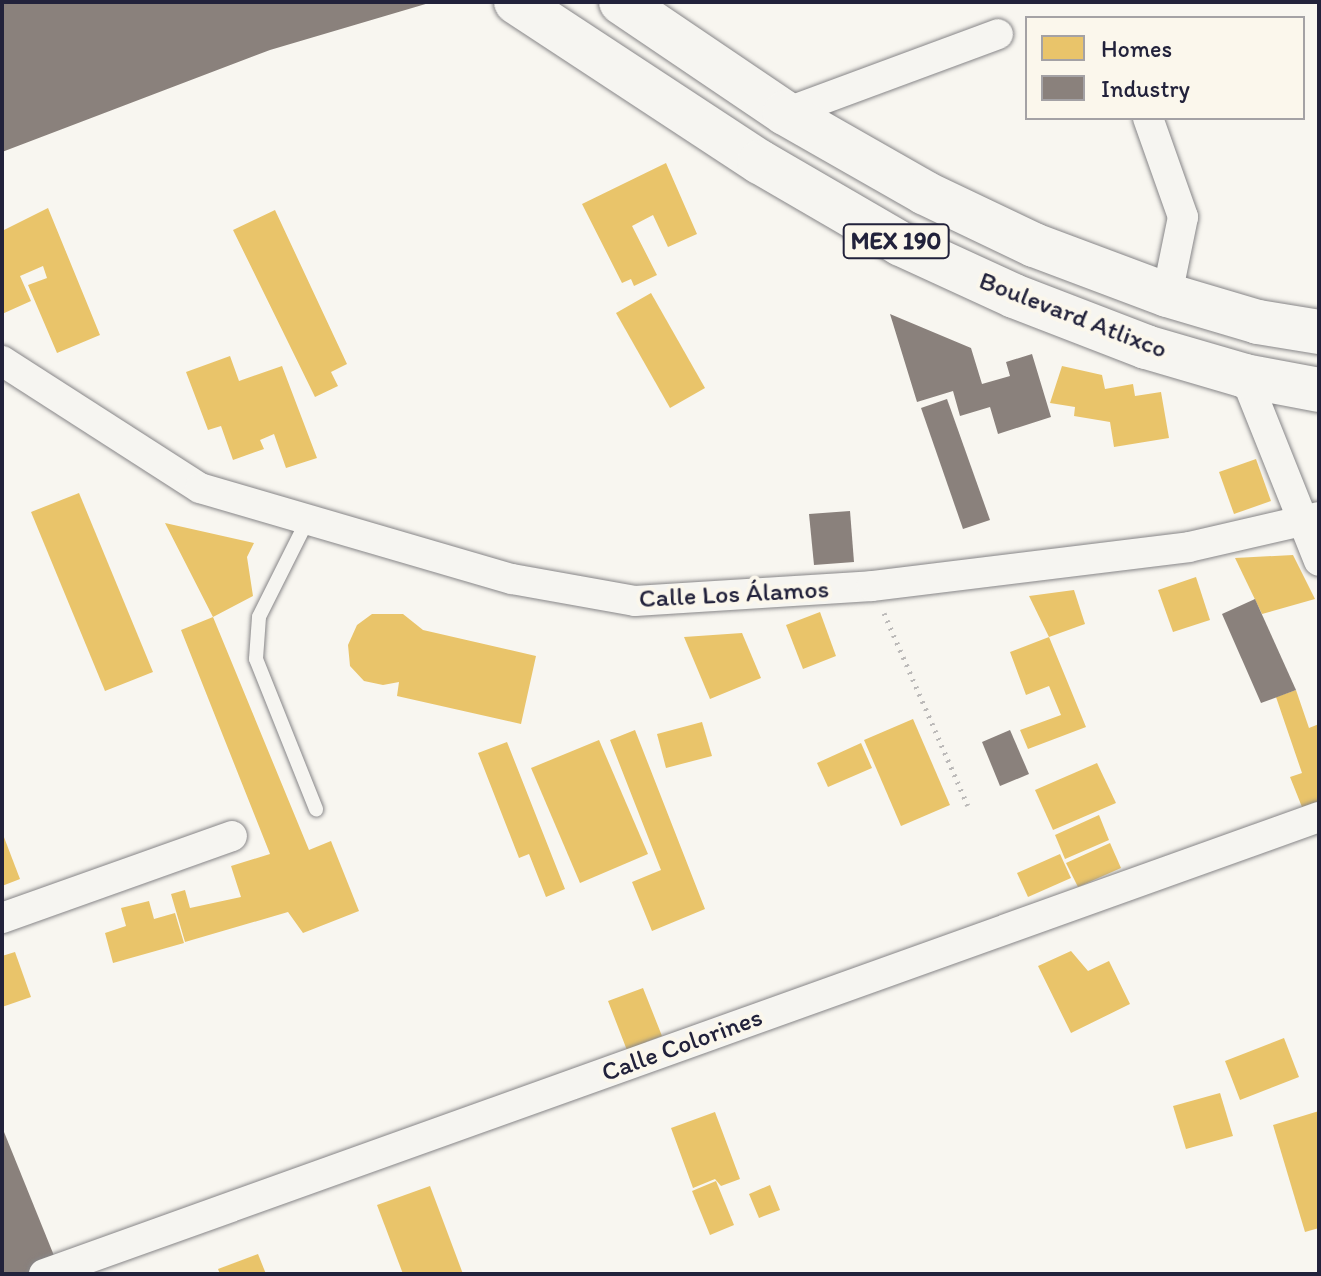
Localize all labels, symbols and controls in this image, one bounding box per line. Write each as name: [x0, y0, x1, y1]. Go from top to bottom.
legend: [1025, 16, 1305, 120]
text: Homes: [1101, 34, 1172, 63]
text: Industry: [1101, 74, 1190, 103]
road number: MEX 190: [842, 221, 950, 261]
street label: Boulevard Atlixco: [975, 265, 1171, 365]
street label: Calle Los Álamos: [638, 573, 830, 615]
street label: Calle Colorines: [597, 1001, 767, 1089]

